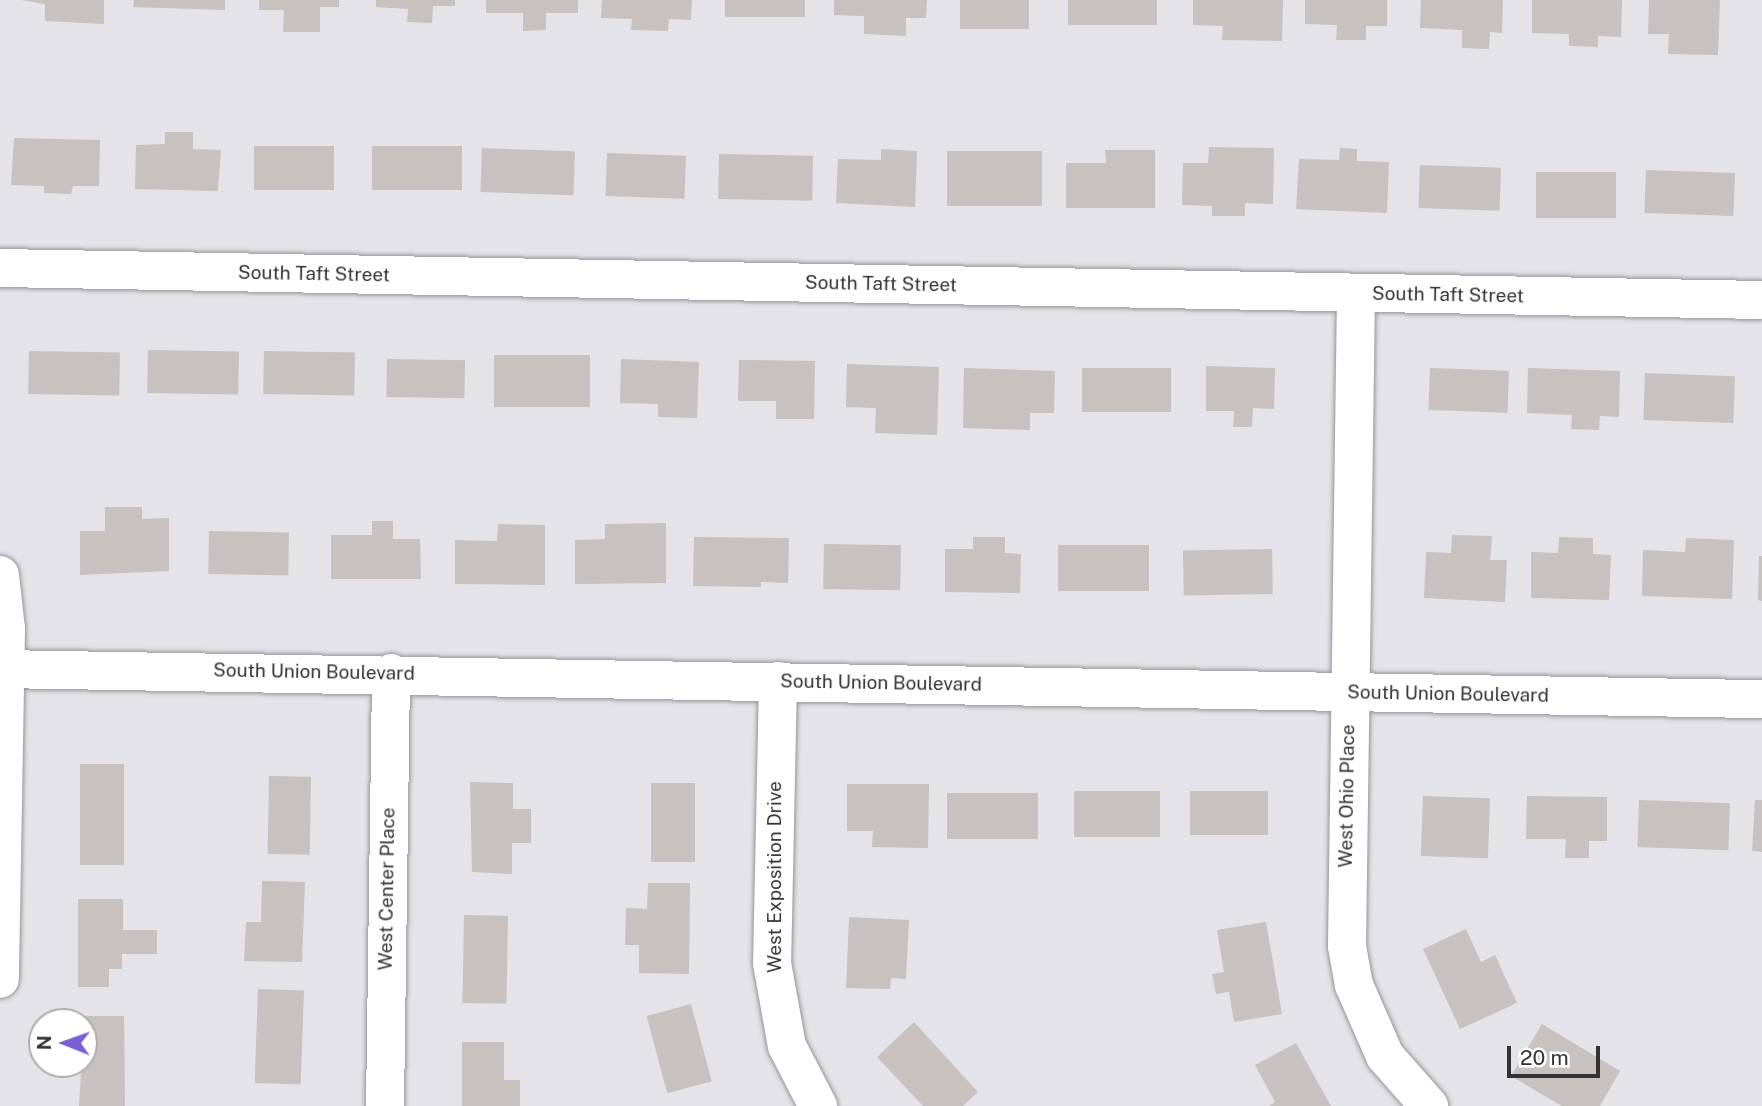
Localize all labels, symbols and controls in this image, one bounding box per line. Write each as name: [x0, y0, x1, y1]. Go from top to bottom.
street label: South Taft Street: [238, 261, 390, 287]
street label: South Taft Street: [805, 271, 957, 297]
street label: South Taft Street: [1372, 282, 1524, 308]
street label: South Union Boulevard: [213, 659, 415, 685]
street label: South Union Boulevard: [780, 670, 982, 696]
street label: South Union Boulevard: [1347, 681, 1549, 707]
street label: West Ohio Place: [1334, 724, 1360, 868]
street label: West Exposition Drive: [764, 781, 786, 973]
street label: West Center Place: [374, 807, 400, 971]
north arrow: [28, 1008, 98, 1078]
scale bar: [1510, 1032, 1603, 1076]
text: N: [33, 1035, 55, 1050]
text: 20 m: [1520, 1045, 1569, 1070]

